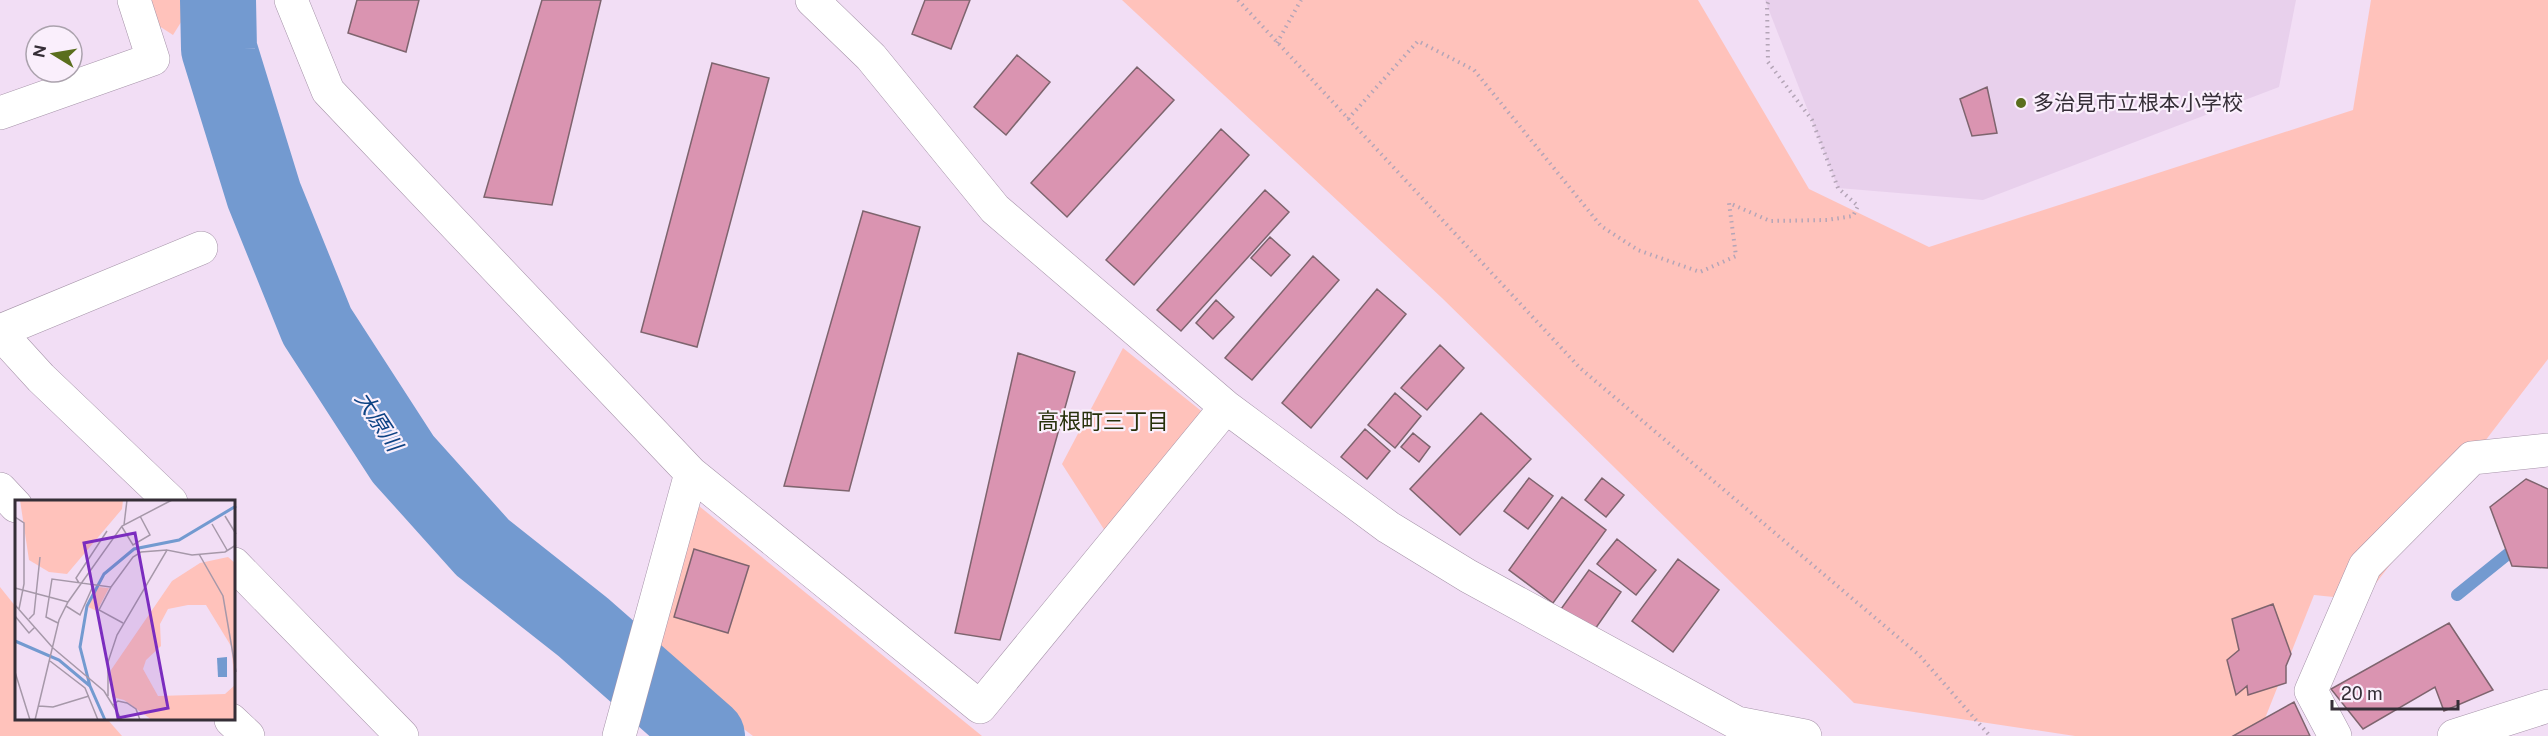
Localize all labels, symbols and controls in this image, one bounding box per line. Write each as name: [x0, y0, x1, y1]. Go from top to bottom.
north arrow: [24, 24, 84, 84]
text: N: [29, 43, 50, 59]
place label: 多治見市立根本小学校: [2033, 90, 2243, 115]
marker: 多治見市立根本小学校: [2014, 96, 2028, 110]
water label: 大原川: [350, 386, 409, 457]
district label: 高根町三丁目: [1037, 408, 1169, 434]
inset map: [15, 500, 236, 721]
scale bar: [2332, 673, 2458, 711]
text: 20 m: [2341, 683, 2383, 704]

